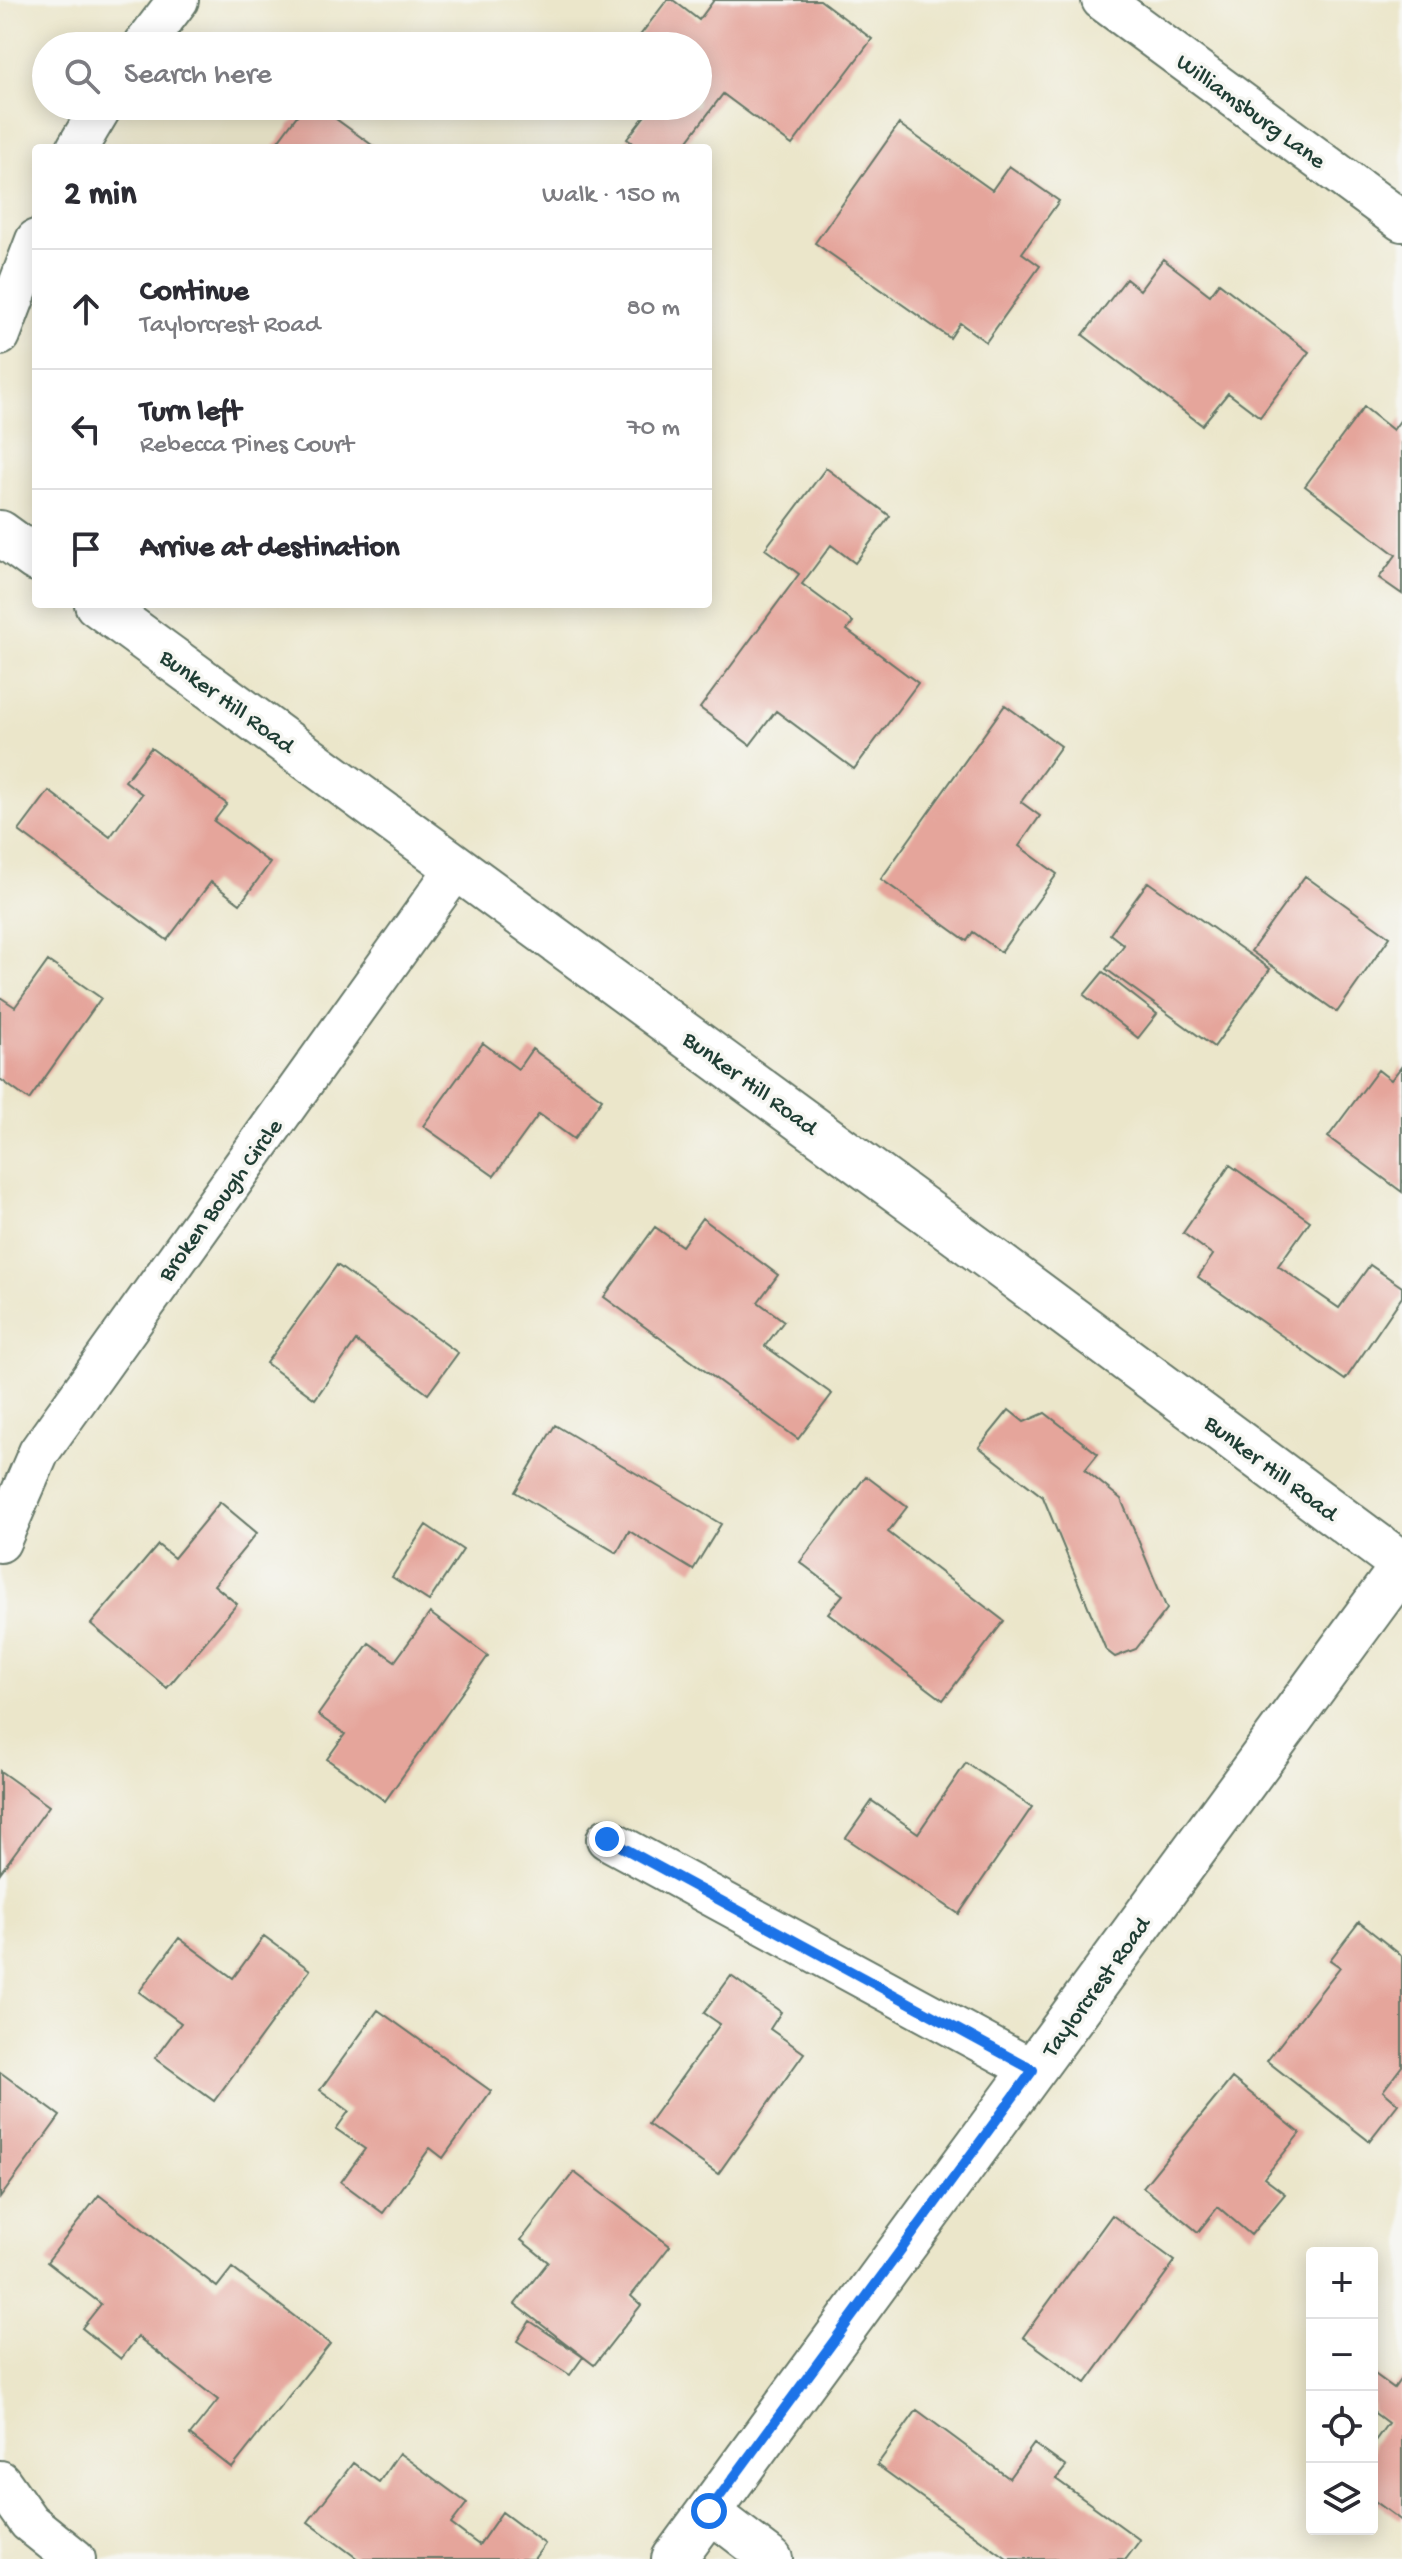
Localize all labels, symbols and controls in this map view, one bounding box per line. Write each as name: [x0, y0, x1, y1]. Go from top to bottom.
search box: [32, 32, 712, 120]
street label: Williamsburg Lane: [1169, 49, 1331, 177]
icon: search: [60, 54, 104, 98]
text: Search here: [124, 59, 272, 94]
text: 2 min: [64, 176, 136, 216]
text: Walk · 150 m: [542, 181, 680, 212]
text: Continue: [140, 276, 249, 311]
icon: ahead: [64, 287, 108, 331]
text: 80 m: [626, 294, 680, 325]
text: Taylorcrest Road: [140, 311, 320, 342]
text: Turn left: [140, 396, 241, 431]
icon: left: [64, 407, 108, 451]
text: 70 m: [627, 414, 680, 445]
text: Rebecca Pines Court: [140, 431, 354, 462]
icon: arrive: [64, 527, 108, 571]
text: Arrive at destination: [140, 532, 400, 567]
street label: Bunker Hill Road: [152, 644, 301, 763]
street label: Bunker Hill Road: [675, 1026, 824, 1145]
street label: Broken Bough Circle: [152, 1114, 291, 1289]
street label: Bunker Hill Road: [1197, 1410, 1344, 1531]
route end: [589, 1821, 625, 1857]
street label: Taylorcrest Road: [1036, 1911, 1160, 2066]
map controls: [1306, 2247, 1378, 2535]
button: +: [1306, 2247, 1378, 2319]
button: −: [1306, 2319, 1378, 2391]
button: locate: [1306, 2391, 1378, 2463]
button: layers: [1306, 2463, 1378, 2535]
route start: [691, 2493, 727, 2529]

